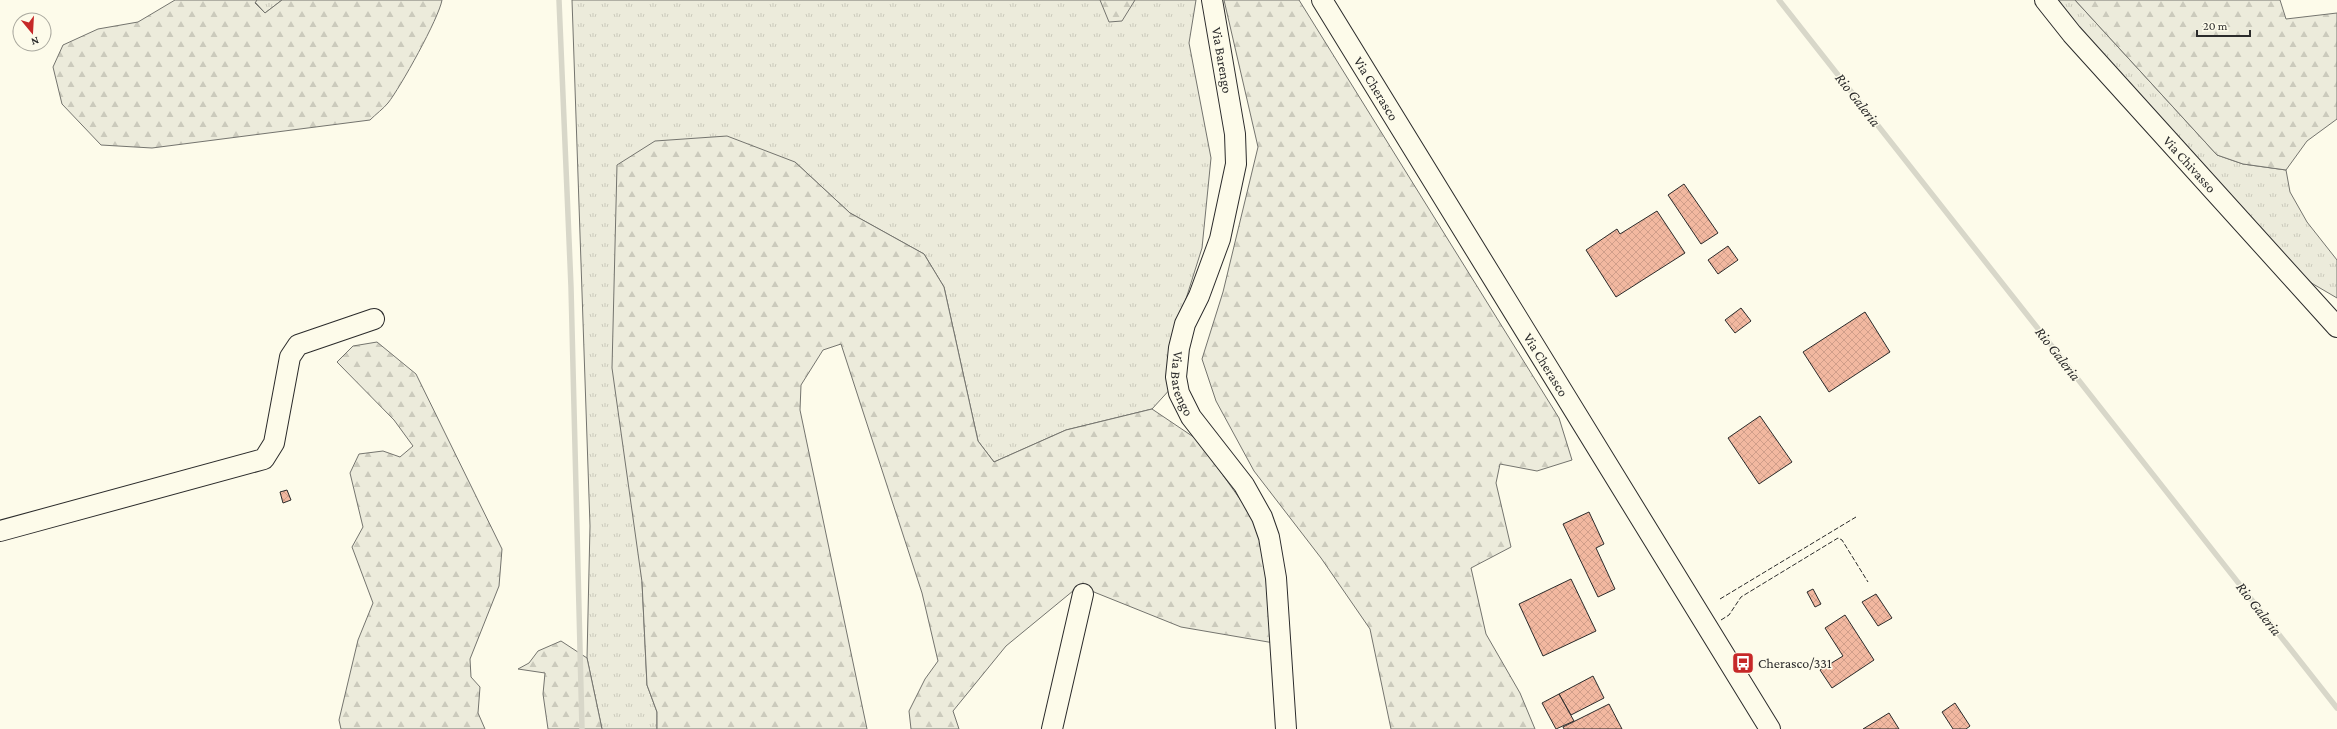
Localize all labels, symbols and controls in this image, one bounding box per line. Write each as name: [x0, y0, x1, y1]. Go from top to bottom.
north arrow: [12, 12, 52, 52]
scale bar: [2197, 12, 2250, 38]
text: 20 m: [2203, 19, 2228, 33]
street label: Via Barengo: [1209, 26, 1236, 94]
text: N: [29, 35, 41, 49]
street label: Via Cherasco: [1351, 54, 1402, 123]
water label: Rio Galeria: [1832, 70, 1884, 130]
street label: Via Chivasso: [2160, 133, 2219, 196]
water label: Rio Galeria: [2032, 324, 2084, 384]
street label: Via Cherasco: [1520, 330, 1572, 400]
street label: Via Barengo: [1168, 350, 1197, 419]
water label: Rio Galeria: [2233, 579, 2285, 639]
bus stop icon: Cherasco/331: [1730, 650, 1756, 676]
place label: Cherasco/331: [1758, 655, 1832, 671]

